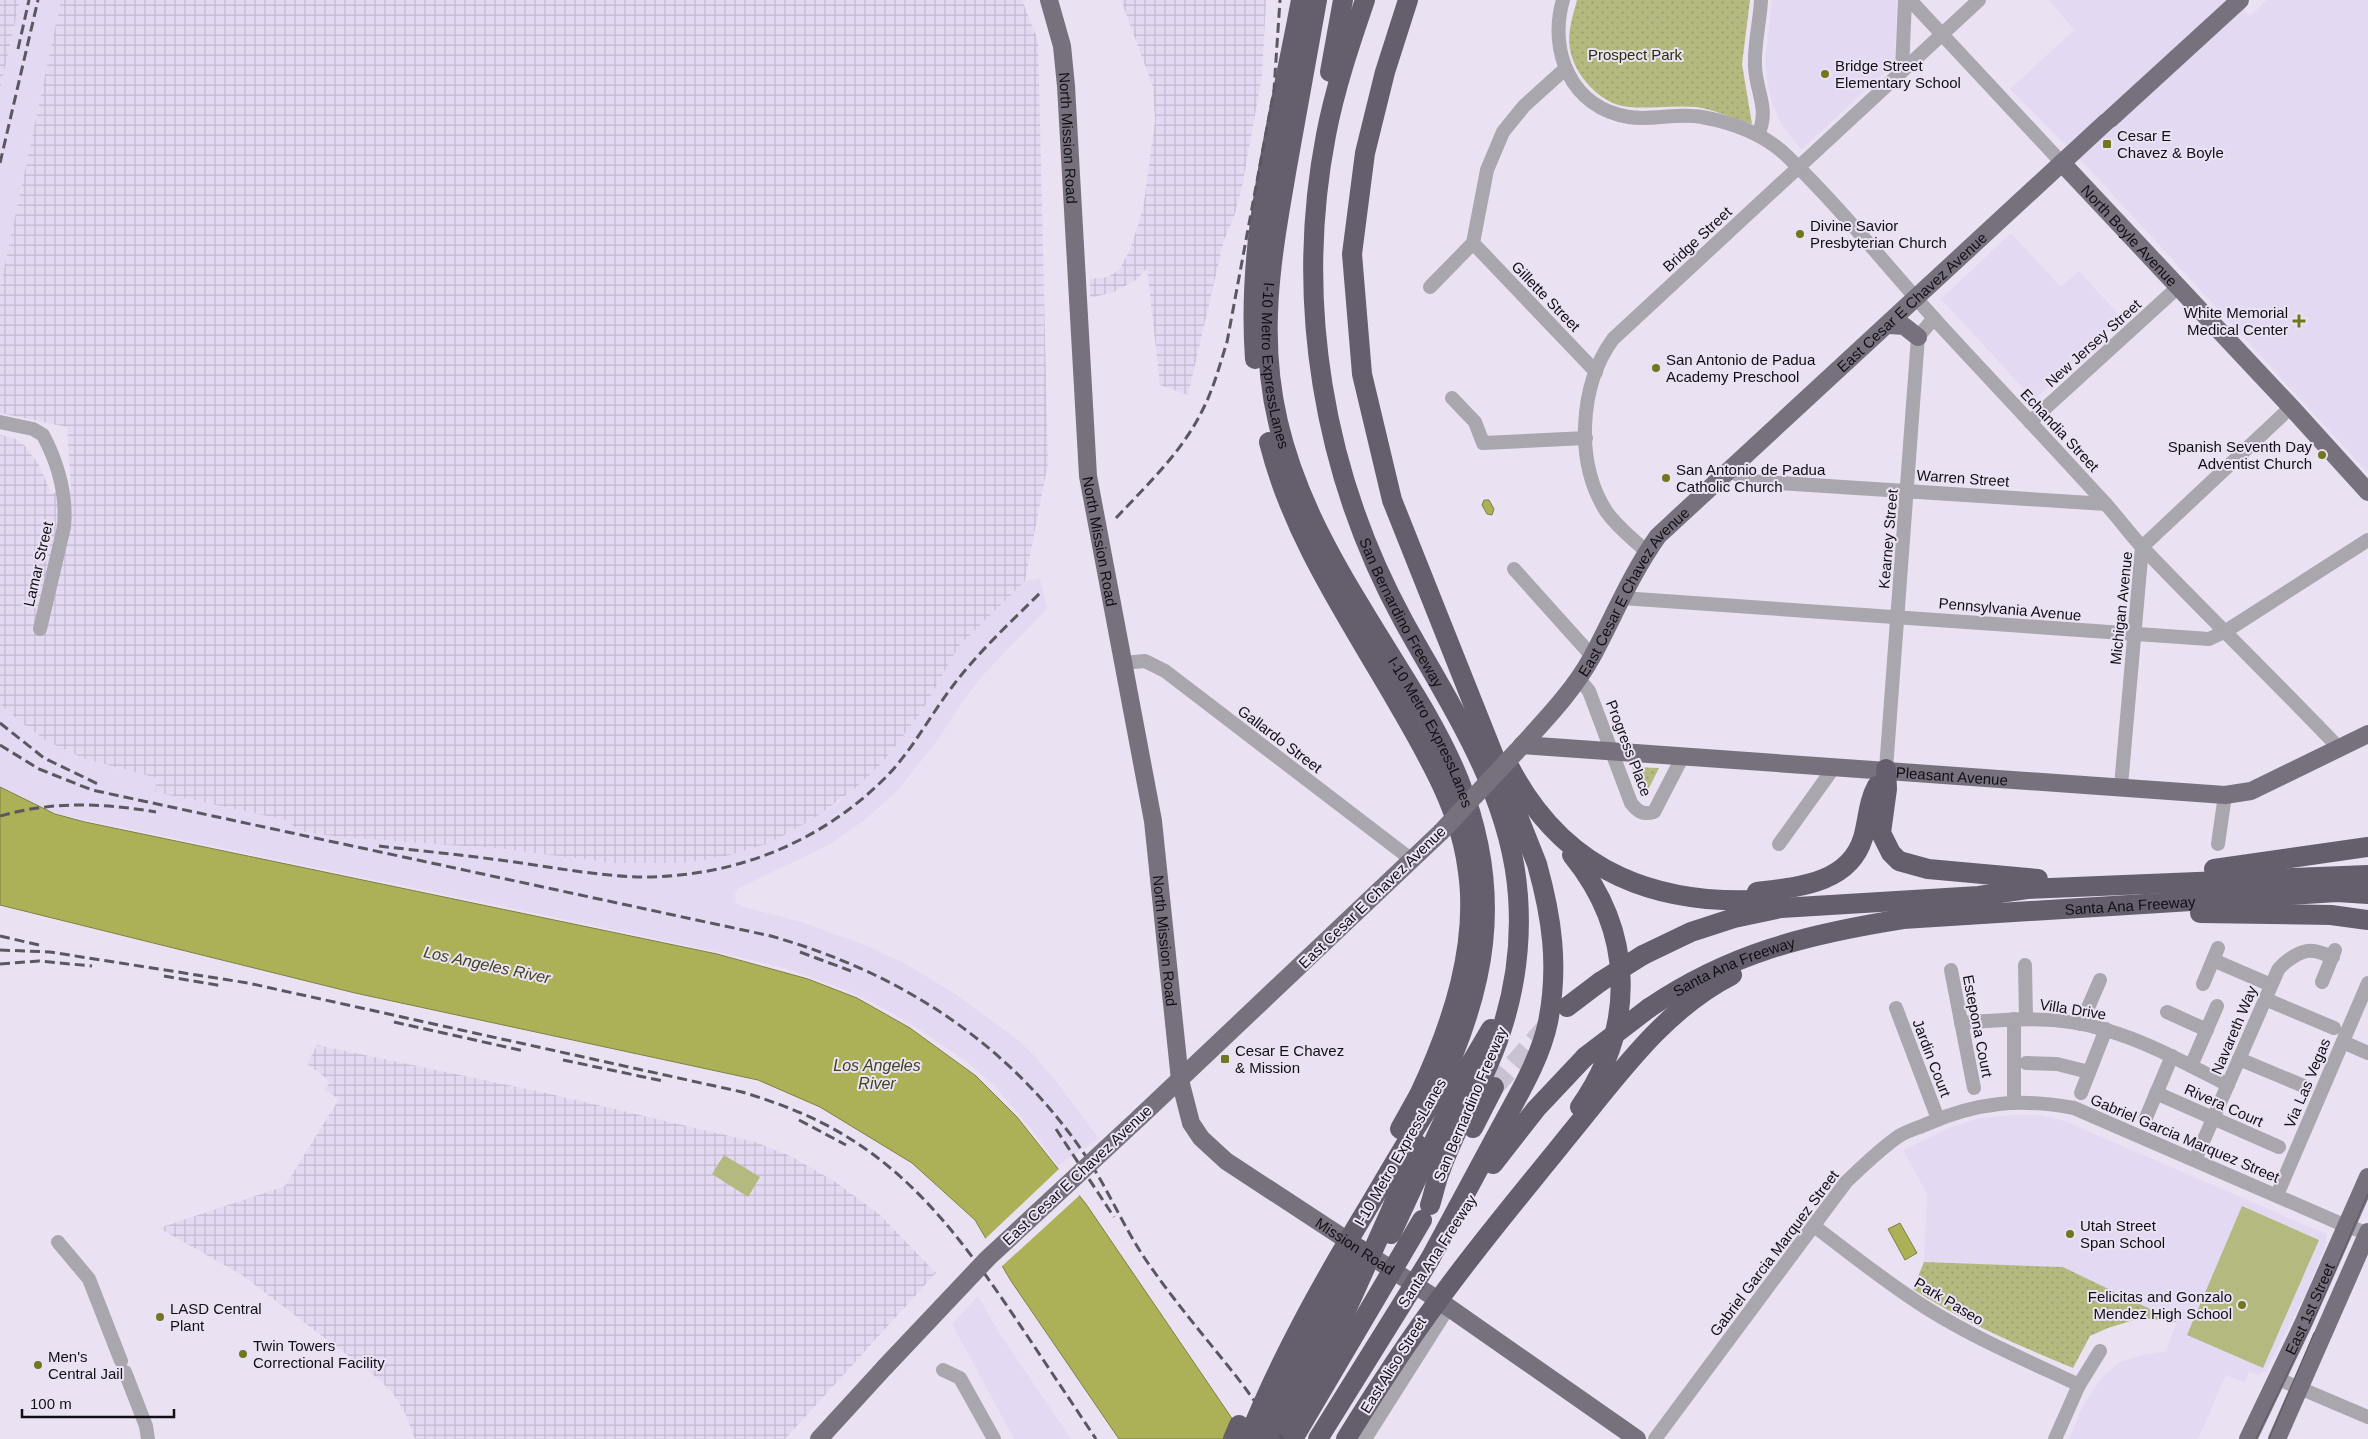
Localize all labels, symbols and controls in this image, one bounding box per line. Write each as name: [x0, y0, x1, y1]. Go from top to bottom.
park label: Prospect Park: [1588, 46, 1683, 63]
place label: Bridge Street Elementary School: [1835, 57, 1961, 91]
marker: Bridge Street Elementary School: [1819, 68, 1831, 80]
street label: North Mission Road: [1056, 71, 1081, 204]
place label: Cesar E Chavez & Boyle: [2117, 127, 2224, 161]
marker: Cesar E Chavez & Boyle: [2101, 138, 2113, 150]
street label: North Boyle Avenue: [2078, 181, 2181, 289]
street label: Bridge Street: [1659, 202, 1735, 275]
place label: Divine Savior Presbyterian Church: [1810, 217, 1947, 251]
marker: Divine Savior Presbyterian Church: [1794, 228, 1806, 240]
street label: East Cesar E Chavez Avenue: [1833, 229, 1990, 375]
street label: Gillette Street: [1508, 257, 1584, 335]
street label: I-10 Metro ExpressLanes: [1259, 281, 1293, 451]
street label: New Jersey Street: [2042, 295, 2145, 390]
place label: White Memorial Medical Center: [2184, 304, 2288, 338]
marker: White Memorial Medical Center: [2292, 314, 2306, 328]
place label: San Antonio de Padua Academy Preschool: [1666, 351, 1816, 385]
marker: San Antonio de Padua Academy Preschool: [1650, 362, 1662, 374]
street label: Echandia Street: [2017, 385, 2103, 475]
place label: Spanish Seventh Day Adventist Church: [2168, 438, 2312, 472]
marker: Spanish Seventh Day Adventist Church: [2316, 449, 2328, 461]
place label: San Antonio de Padua Catholic Church: [1676, 461, 1826, 495]
street label: Warren Street: [1916, 466, 2011, 490]
marker: San Antonio de Padua Catholic Church: [1660, 472, 1672, 484]
street label: North Mission Road: [1080, 475, 1121, 608]
street label: Kearney Street: [1875, 488, 1901, 590]
street label: East Cesar E Chavez Avenue: [1574, 503, 1692, 679]
street label: Lamar Street: [20, 519, 56, 608]
street label: San Bernardino Freeway: [1357, 535, 1448, 690]
street label: Michigan Avenue: [2107, 550, 2135, 666]
street label: Pennsylvania Avenue: [1938, 594, 2082, 624]
street label: I-10 Metro ExpressLanes: [1385, 653, 1477, 809]
street label: Progress Place: [1603, 697, 1655, 799]
street label: Gallardo Street: [1235, 702, 1326, 777]
street label: Pleasant Avenue: [1895, 763, 2009, 788]
street label: East Cesar E Chavez Avenue: [1295, 822, 1449, 972]
street label: North Mission Road: [1150, 874, 1181, 1007]
street label: Santa Ana Freeway: [2064, 892, 2196, 917]
street label: Santa Ana Freeway: [1670, 933, 1797, 999]
water label: Los Angeles River: [422, 943, 553, 987]
street label: Estepona Court: [1960, 973, 1996, 1080]
street label: Navareth Way: [2208, 983, 2260, 1077]
street label: Villa Drive: [2038, 995, 2108, 1023]
street label: Jardin Court: [1909, 1017, 1955, 1100]
street label: San Bernardino Freeway: [1430, 1024, 1510, 1184]
street label: Via Las Vegas: [2280, 1036, 2334, 1130]
place label: Cesar E Chavez & Mission: [1235, 1042, 1344, 1076]
marker: Cesar E Chavez & Mission: [1219, 1053, 1231, 1065]
water label: Los Angeles River: [833, 1057, 921, 1092]
street label: I-10 Metro ExpressLanes: [1351, 1075, 1449, 1229]
street label: Rivera Court: [2182, 1080, 2267, 1130]
street label: Gabriel Garcia Marquez Street: [2088, 1090, 2283, 1186]
street label: East Cesar E Chavez Avenue: [999, 1101, 1155, 1249]
street label: Gabriel Garcia Marquez Street: [1706, 1166, 1842, 1339]
street label: Santa Ana Freeway: [1394, 1191, 1480, 1311]
street label: Mission Road: [1313, 1214, 1398, 1278]
place label: Utah Street Span School: [2080, 1217, 2165, 1251]
marker: Utah Street Span School: [2064, 1228, 2076, 1240]
street label: East 1st Street: [2281, 1260, 2338, 1357]
street label: Park Paseo: [1911, 1274, 1987, 1328]
place label: Felicitas and Gonzalo Mendez High School: [2088, 1288, 2232, 1322]
marker: Felicitas and Gonzalo Mendez High School: [2236, 1299, 2248, 1311]
place label: LASD Central Plant: [170, 1300, 262, 1334]
marker: LASD Central Plant: [154, 1311, 166, 1323]
street label: East Aliso Street: [1357, 1313, 1430, 1416]
place label: Twin Towers Correctional Facility: [253, 1337, 385, 1371]
place label: Men's Central Jail: [48, 1348, 123, 1382]
marker: Twin Towers Correctional Facility: [237, 1348, 249, 1360]
marker: Men's Central Jail: [32, 1359, 44, 1371]
scale bar: [22, 1386, 175, 1418]
text: 100 m: [30, 1395, 72, 1412]

